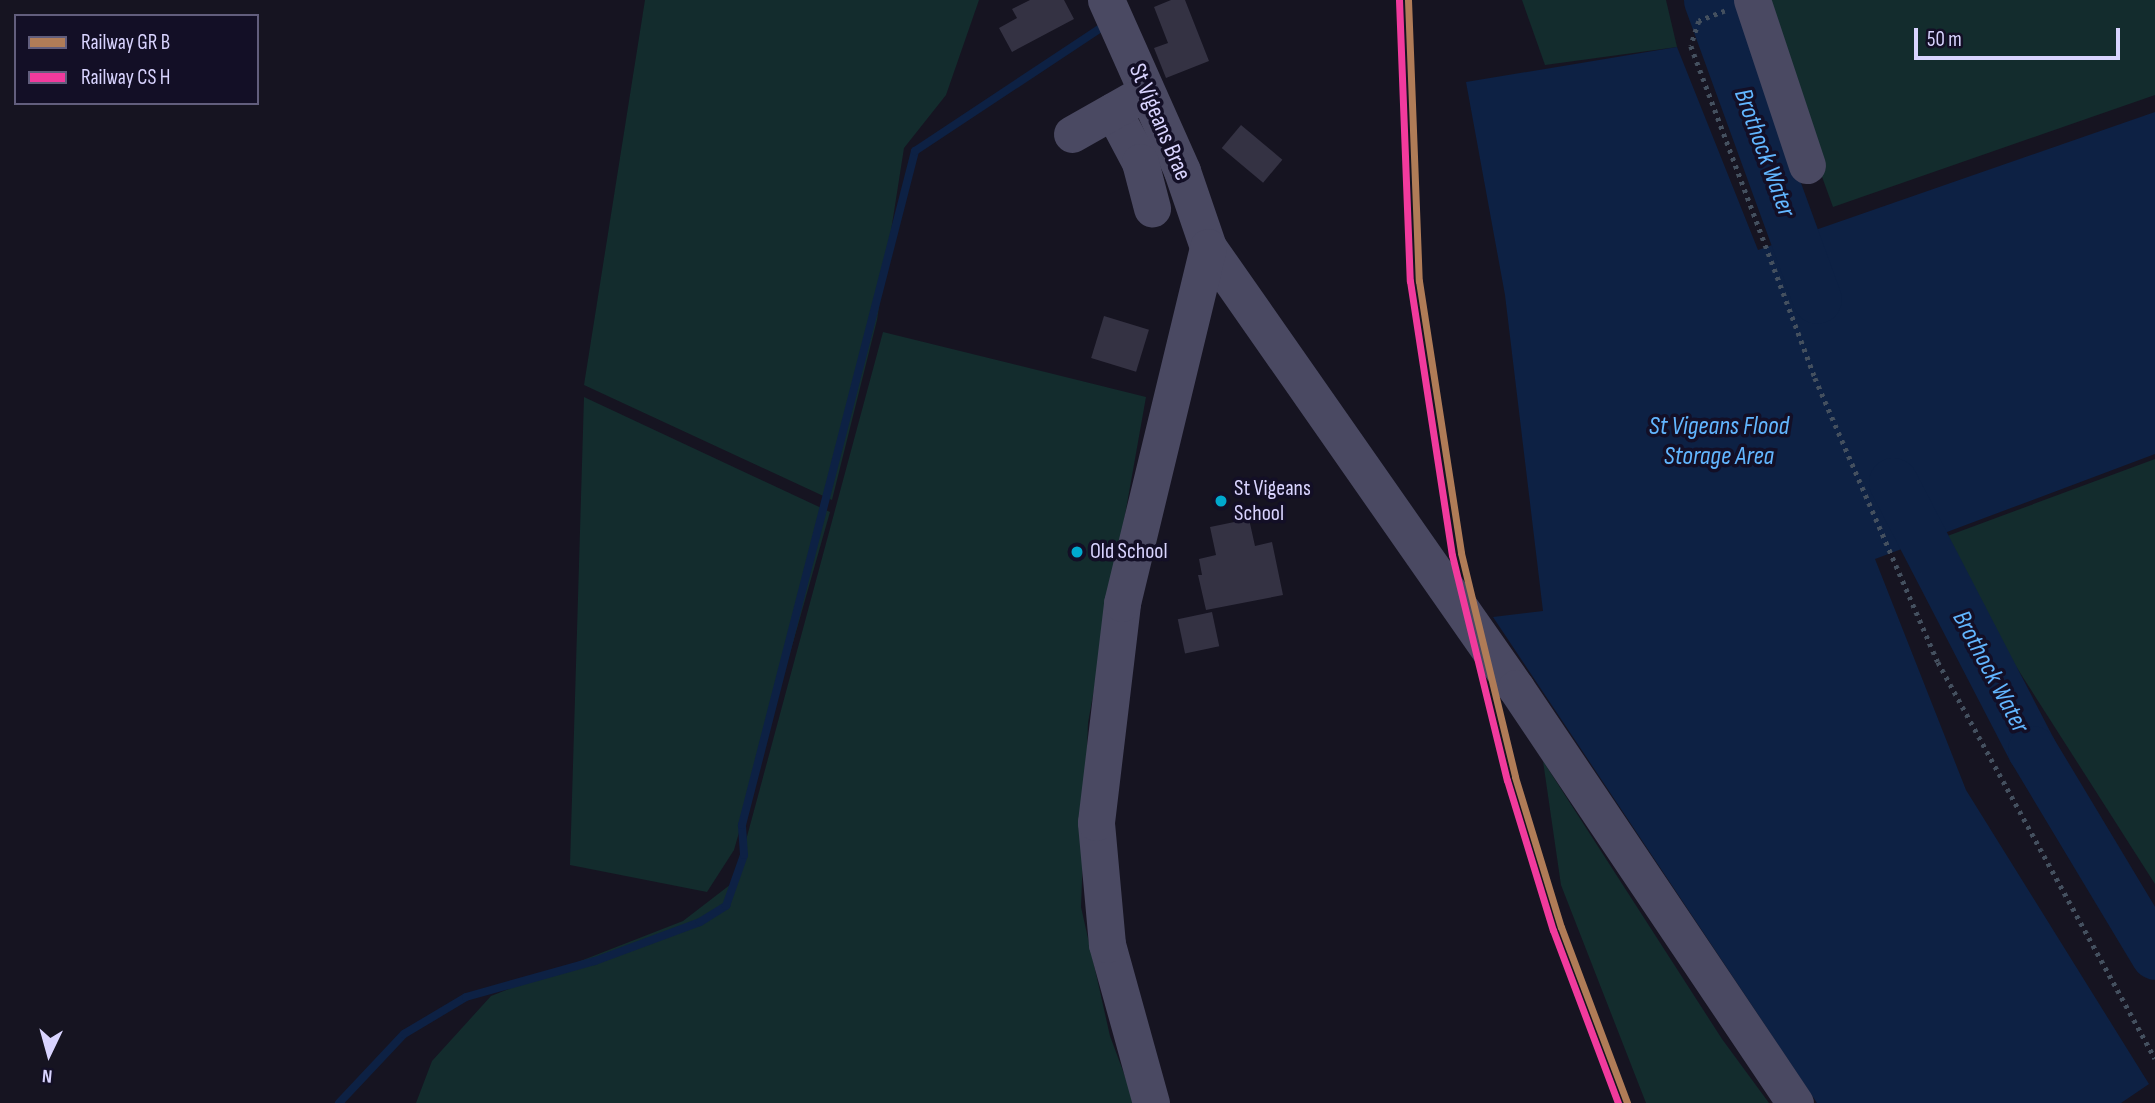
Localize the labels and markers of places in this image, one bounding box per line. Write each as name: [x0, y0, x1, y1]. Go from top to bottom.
place label: St Vigeans School: [1234, 475, 1311, 526]
marker: St Vigeans School: [1214, 494, 1228, 508]
place label: Old School: [1090, 539, 1168, 565]
marker: Old School: [1070, 545, 1084, 559]

